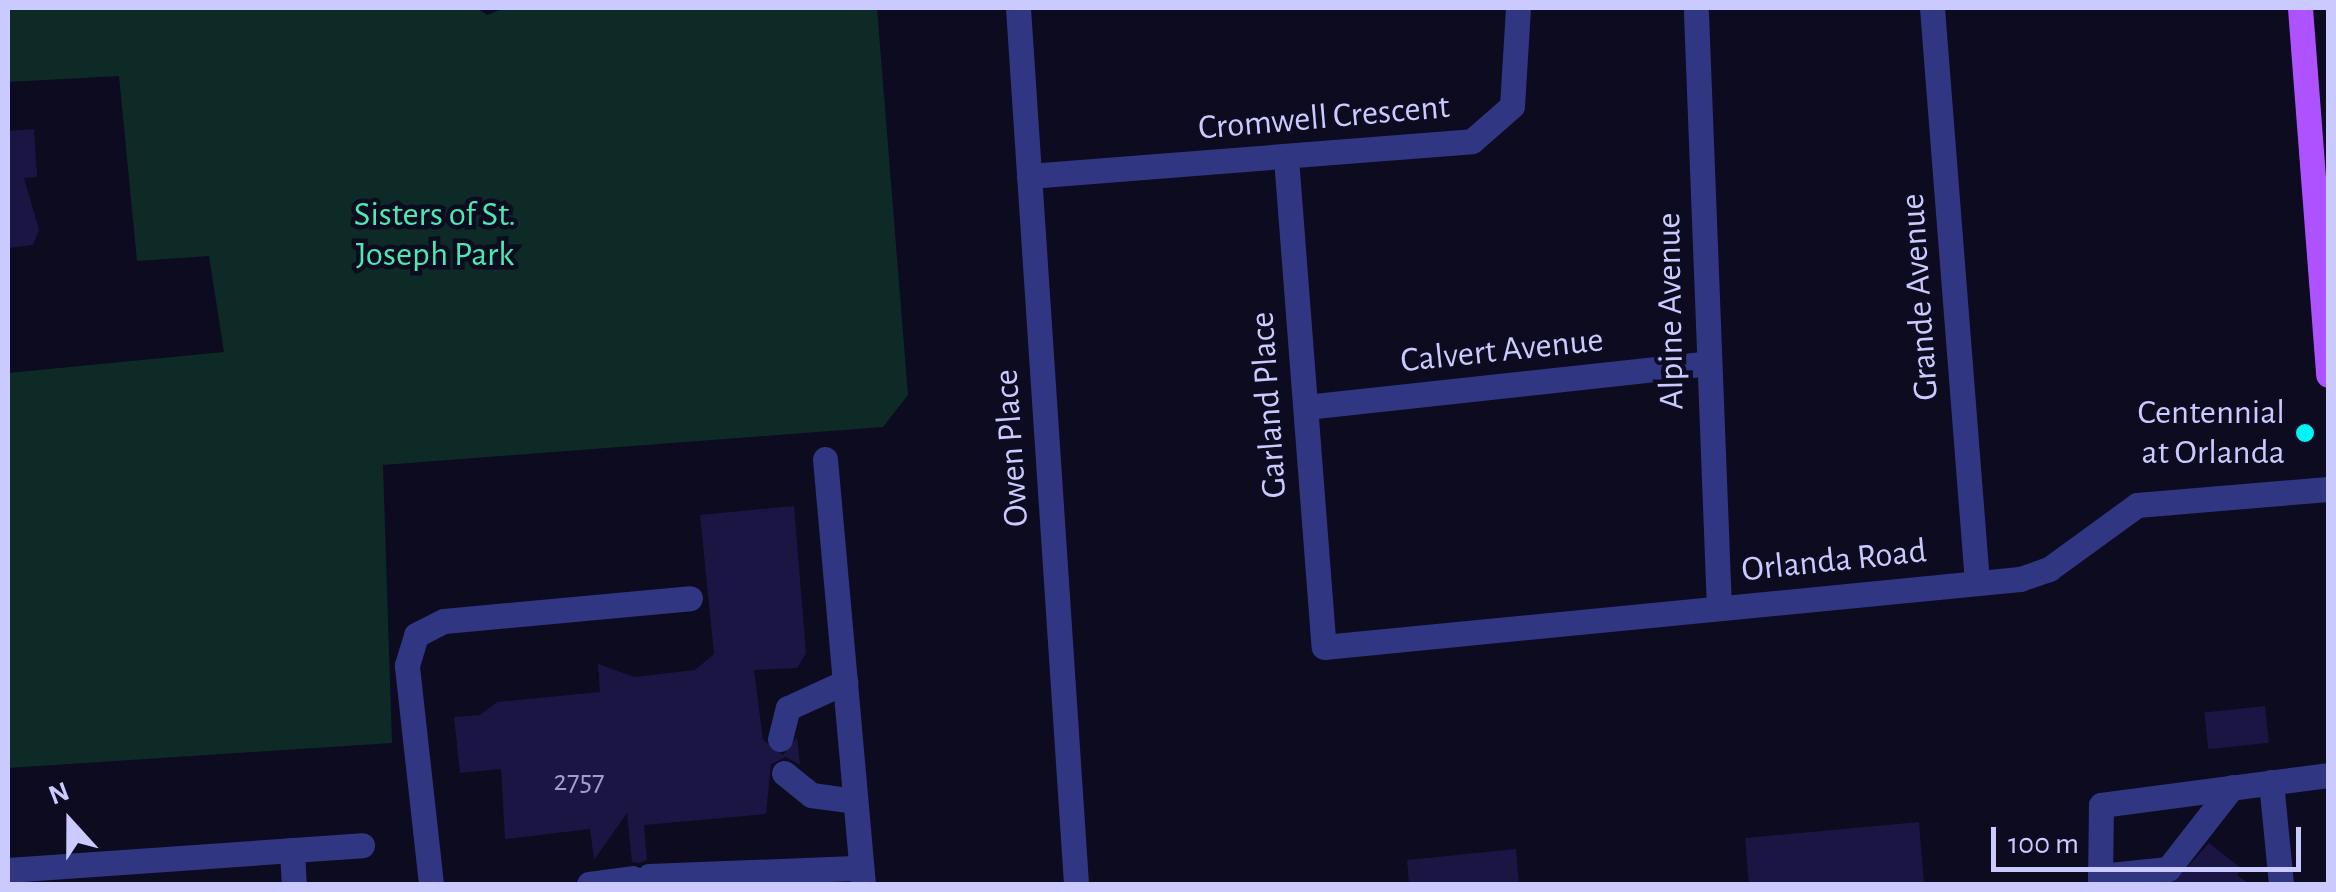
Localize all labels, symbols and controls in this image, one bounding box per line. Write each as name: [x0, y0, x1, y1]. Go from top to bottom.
street label: Cromwell Crescent: [1197, 86, 1451, 150]
street label: Grande Avenue: [1892, 192, 1948, 402]
park label: Sisters of St. Joseph Park: [354, 194, 516, 276]
street label: Alpine Avenue: [1648, 212, 1694, 410]
street label: Garland Place: [1242, 310, 1296, 500]
street label: Calvert Avenue: [1399, 319, 1605, 383]
street label: Owen Place: [986, 368, 1038, 528]
place label: Centennial at Orlanda: [2137, 392, 2285, 474]
marker: Centennial at Orlanda: [2294, 422, 2316, 444]
street label: Orlanda Road: [1739, 530, 1929, 592]
house number: 2757: [553, 763, 605, 799]
north arrow: [20, 772, 120, 872]
text: N: [45, 777, 73, 811]
scale bar: [1996, 807, 2306, 869]
text: 100 m: [2008, 829, 2079, 859]

